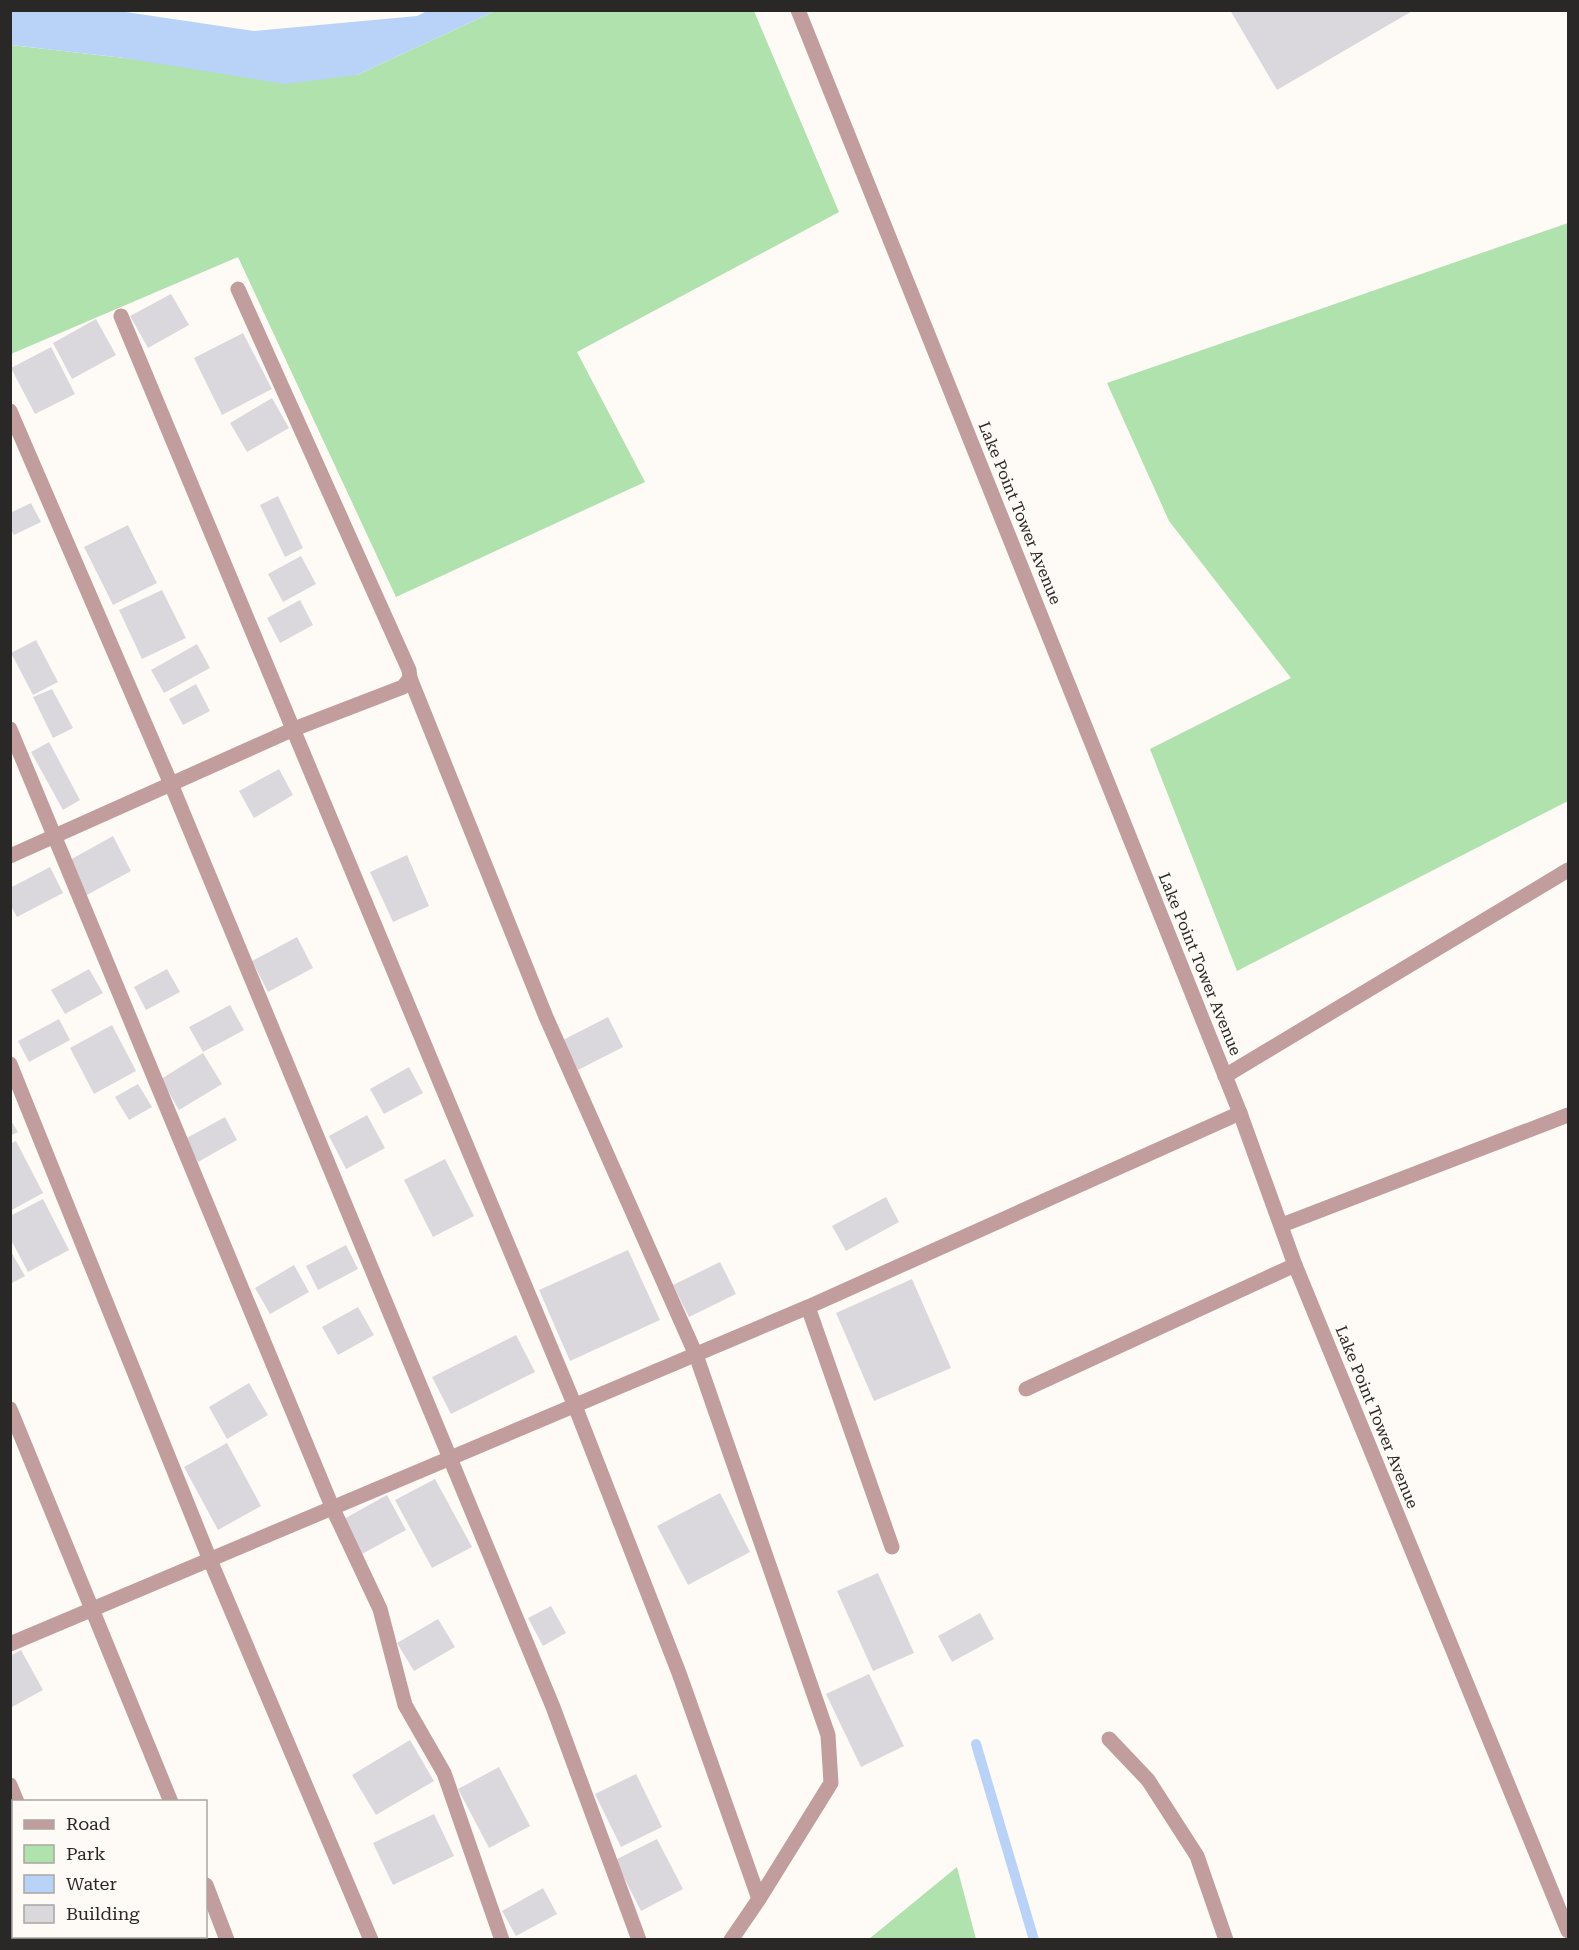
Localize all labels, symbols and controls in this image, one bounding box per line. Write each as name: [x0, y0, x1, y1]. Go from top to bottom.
street label: Lake Point Tower Avenue: [975, 419, 1065, 607]
street label: Lake Point Tower Avenue: [1155, 870, 1245, 1058]
street label: Lake Point Tower Avenue: [1332, 1323, 1422, 1511]
legend: [12, 1800, 207, 1938]
text: Road: [66, 1813, 111, 1834]
text: Park: [66, 1843, 106, 1864]
text: Water: [66, 1873, 117, 1894]
text: Building: [66, 1903, 140, 1924]

